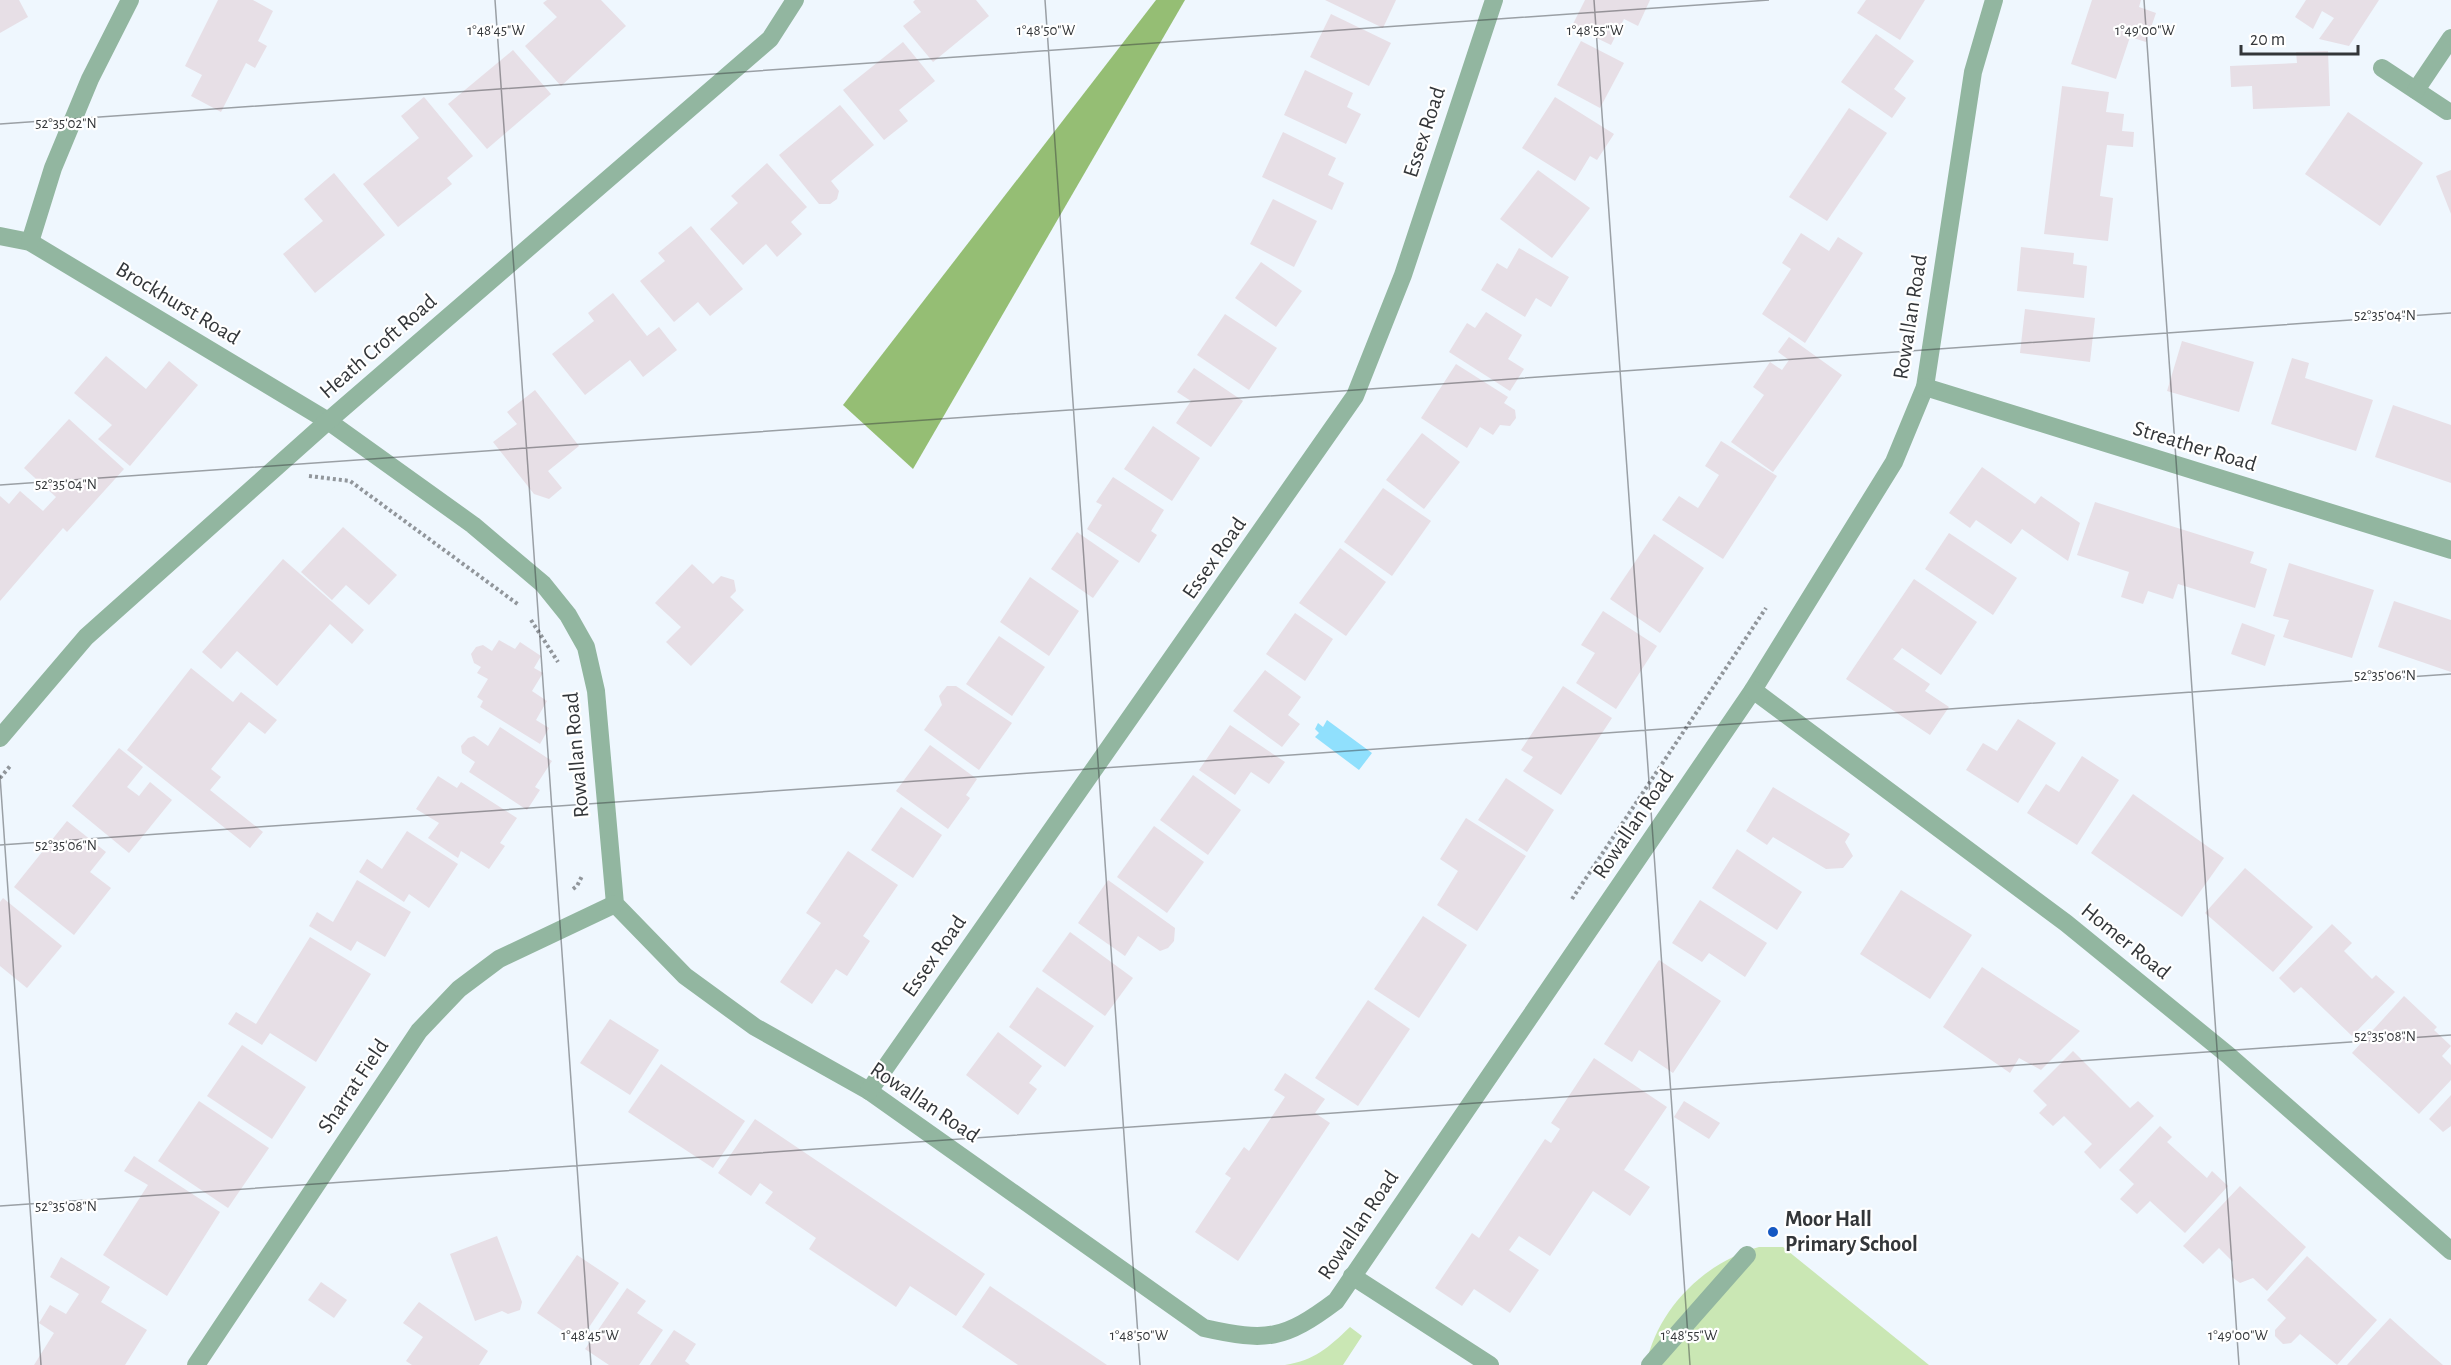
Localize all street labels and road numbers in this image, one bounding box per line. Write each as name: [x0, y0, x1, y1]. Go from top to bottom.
street label: Essex Road: [1399, 84, 1449, 180]
street label: Rowallan Road: [1889, 253, 1931, 381]
street label: Brockhurst Road: [112, 257, 244, 349]
street label: Heath Croft Road: [315, 290, 441, 402]
street label: Streather Road: [2131, 417, 2259, 475]
street label: Essex Road: [1178, 513, 1250, 603]
street label: Rowallan Road: [560, 691, 592, 819]
street label: Rowallan Road: [1589, 766, 1677, 882]
street label: Homer Road: [2077, 899, 2175, 983]
street label: Essex Road: [898, 911, 970, 1001]
street label: Sharrat Field: [314, 1035, 392, 1137]
street label: Rowallan Road: [867, 1058, 983, 1146]
street label: Rowallan Road: [1314, 1167, 1402, 1283]

